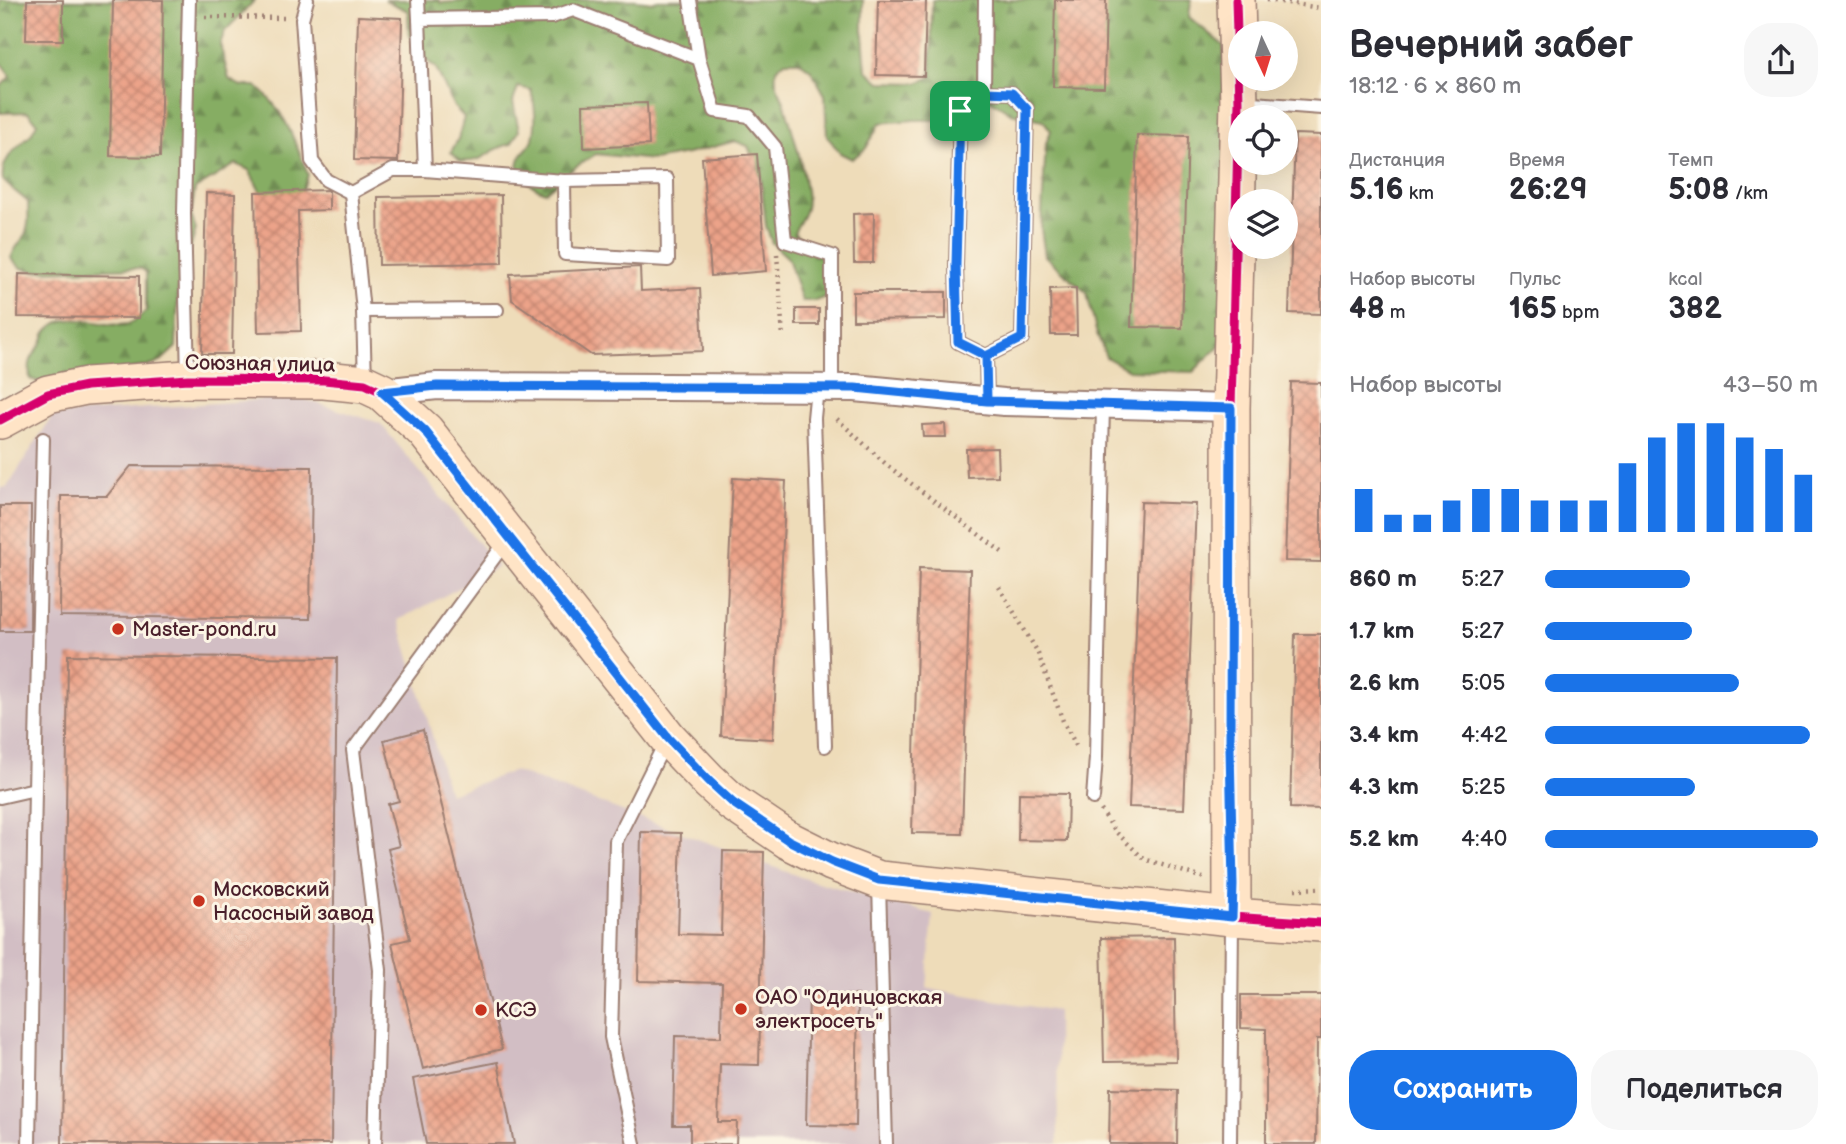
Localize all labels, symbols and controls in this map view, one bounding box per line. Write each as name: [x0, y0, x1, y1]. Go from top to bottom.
north arrow: [1228, 21, 1298, 91]
map controls: [1228, 21, 1298, 259]
text: Вечерний забег: [1349, 23, 1633, 68]
button: share: [1744, 23, 1818, 97]
text: 18:12 · 6 × 860 m: [1349, 72, 1521, 100]
pin: [930, 81, 990, 141]
icon: arrive: [941, 92, 979, 130]
button: locate: [1228, 105, 1298, 175]
text: Дистанция: [1349, 149, 1445, 172]
text: Время: [1509, 149, 1565, 172]
text: Темп: [1668, 149, 1713, 172]
text: 5.16: [1349, 172, 1404, 208]
text: 26:29: [1509, 172, 1588, 208]
text: 5:08: [1668, 172, 1730, 208]
text: km: [1404, 182, 1434, 205]
text: /km: [1730, 182, 1768, 205]
button: layers: [1228, 189, 1298, 259]
text: Набор высоты: [1349, 268, 1475, 291]
text: Пульс: [1509, 268, 1561, 291]
text: kcal: [1668, 268, 1702, 291]
text: 48: [1349, 291, 1385, 327]
text: 165: [1509, 291, 1557, 327]
text: 382: [1668, 291, 1722, 327]
text: m: [1385, 301, 1406, 324]
text: bpm: [1557, 301, 1599, 324]
street label: Союзная улица: [185, 350, 336, 378]
text: Набор высоты: [1349, 371, 1502, 399]
text: 43–50 m: [1723, 371, 1818, 399]
text: 860 m: [1349, 565, 1417, 593]
text: 5:27: [1461, 565, 1504, 593]
place label: Master-pond.ru: [132, 617, 277, 642]
text: 1.7 km: [1349, 617, 1414, 645]
text: 5:27: [1461, 617, 1504, 645]
marker: Master-pond.ru: [110, 621, 126, 637]
text: 2.6 km: [1349, 669, 1420, 697]
text: 5:05: [1461, 669, 1506, 697]
text: 3.4 km: [1349, 721, 1419, 749]
text: 4:42: [1461, 721, 1507, 749]
text: 4.3 km: [1349, 773, 1419, 801]
text: 5:25: [1461, 773, 1506, 801]
text: 5.2 km: [1349, 825, 1419, 853]
text: 4:40: [1461, 825, 1507, 853]
place label: Московский Насосный завод: [213, 877, 374, 926]
marker: Московский Насосный завод: [191, 893, 207, 909]
place label: ОАО "Одинцовская электросеть": [755, 985, 942, 1034]
place label: КСЭ: [495, 998, 537, 1023]
marker: ОАО "Одинцовская электросеть": [733, 1001, 749, 1017]
marker: КСЭ: [473, 1002, 489, 1018]
button: Сохранить: [1349, 1050, 1577, 1130]
button: Поделиться: [1591, 1050, 1818, 1130]

